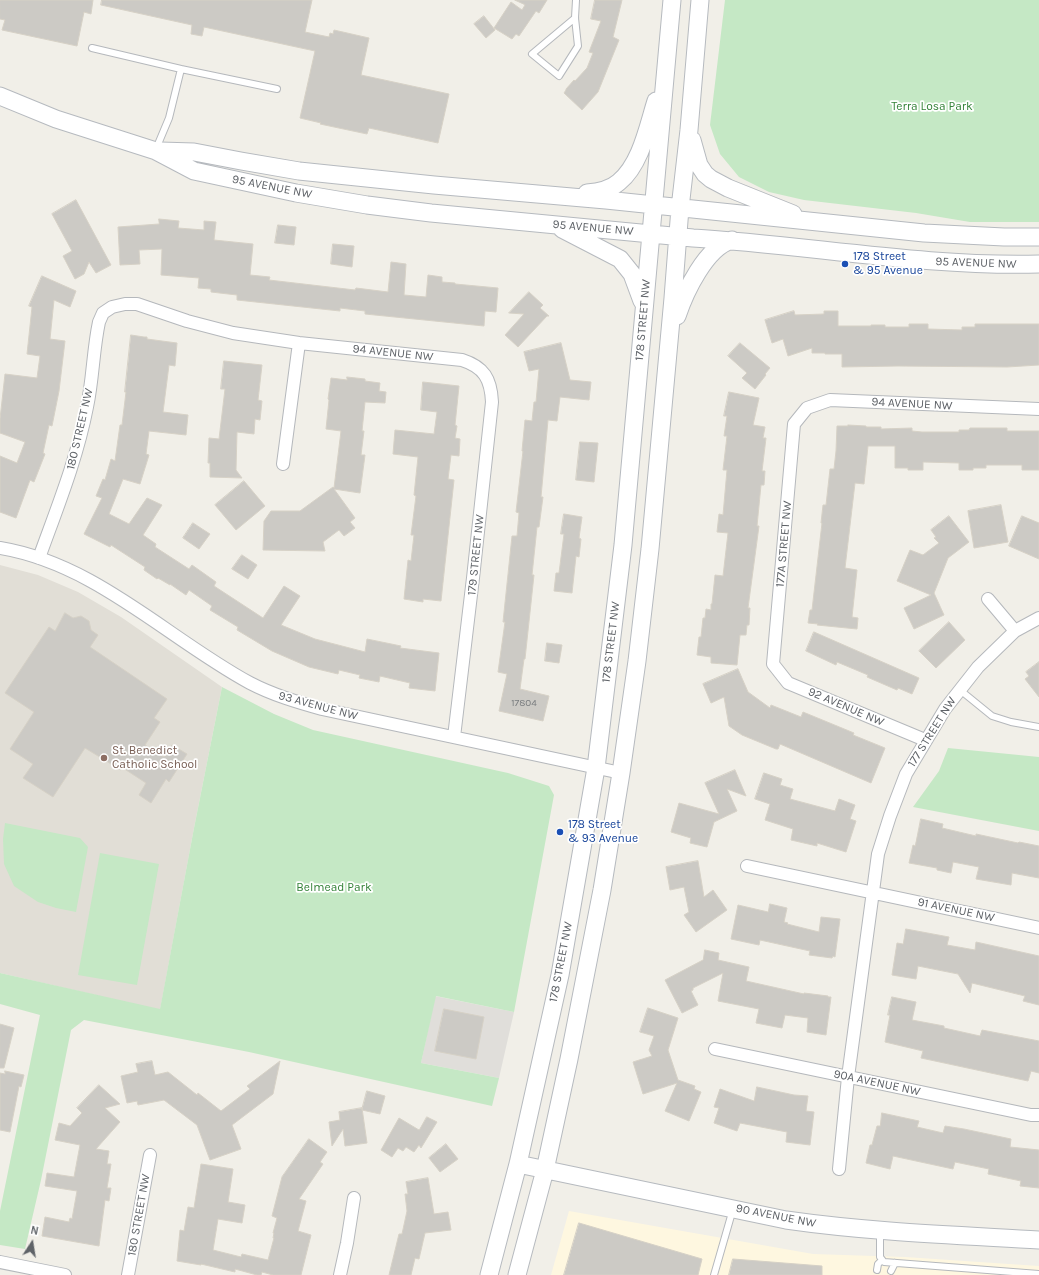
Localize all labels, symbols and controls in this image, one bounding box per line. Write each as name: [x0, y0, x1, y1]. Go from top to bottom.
park label: Terra Losa Park: [891, 100, 973, 114]
street label: 95 AVENUE NW: [231, 172, 313, 202]
street label: 95 AVENUE NW: [552, 217, 634, 239]
place label: 178 Street & 95 Avenue: [853, 250, 923, 278]
street label: 95 AVENUE NW: [935, 254, 1017, 272]
marker: 178 Street & 95 Avenue: [840, 259, 850, 269]
street label: 178 STREET NW: [632, 279, 654, 361]
street label: 94 AVENUE NW: [352, 342, 434, 364]
street label: 180 STREET NW: [64, 387, 96, 471]
street label: 94 AVENUE NW: [871, 395, 953, 413]
street label: 177A STREET NW: [773, 500, 795, 588]
street label: 179 STREET NW: [465, 514, 487, 596]
street label: 178 STREET NW: [599, 601, 623, 683]
street label: 92 AVENUE NW: [806, 684, 886, 730]
street label: 93 AVENUE NW: [277, 688, 359, 724]
street label: 177 STREET NW: [905, 694, 959, 770]
house number: 17804: [511, 697, 537, 709]
place label: St. Benedict Catholic School: [112, 744, 197, 772]
marker: St. Benedict Catholic School: [99, 753, 109, 763]
place label: 178 Street & 93 Avenue: [568, 818, 638, 846]
marker: 178 Street & 93 Avenue: [555, 827, 565, 837]
park label: Belmead Park: [296, 881, 372, 895]
street label: 91 AVENUE NW: [916, 895, 996, 925]
street label: 178 STREET NW: [546, 921, 576, 1003]
street label: 90A AVENUE NW: [832, 1067, 922, 1099]
street label: 180 STREET NW: [125, 1173, 153, 1257]
street label: 90 AVENUE NW: [735, 1201, 817, 1231]
north arrow: [12, 1223, 52, 1263]
text: N: [29, 1224, 40, 1238]

